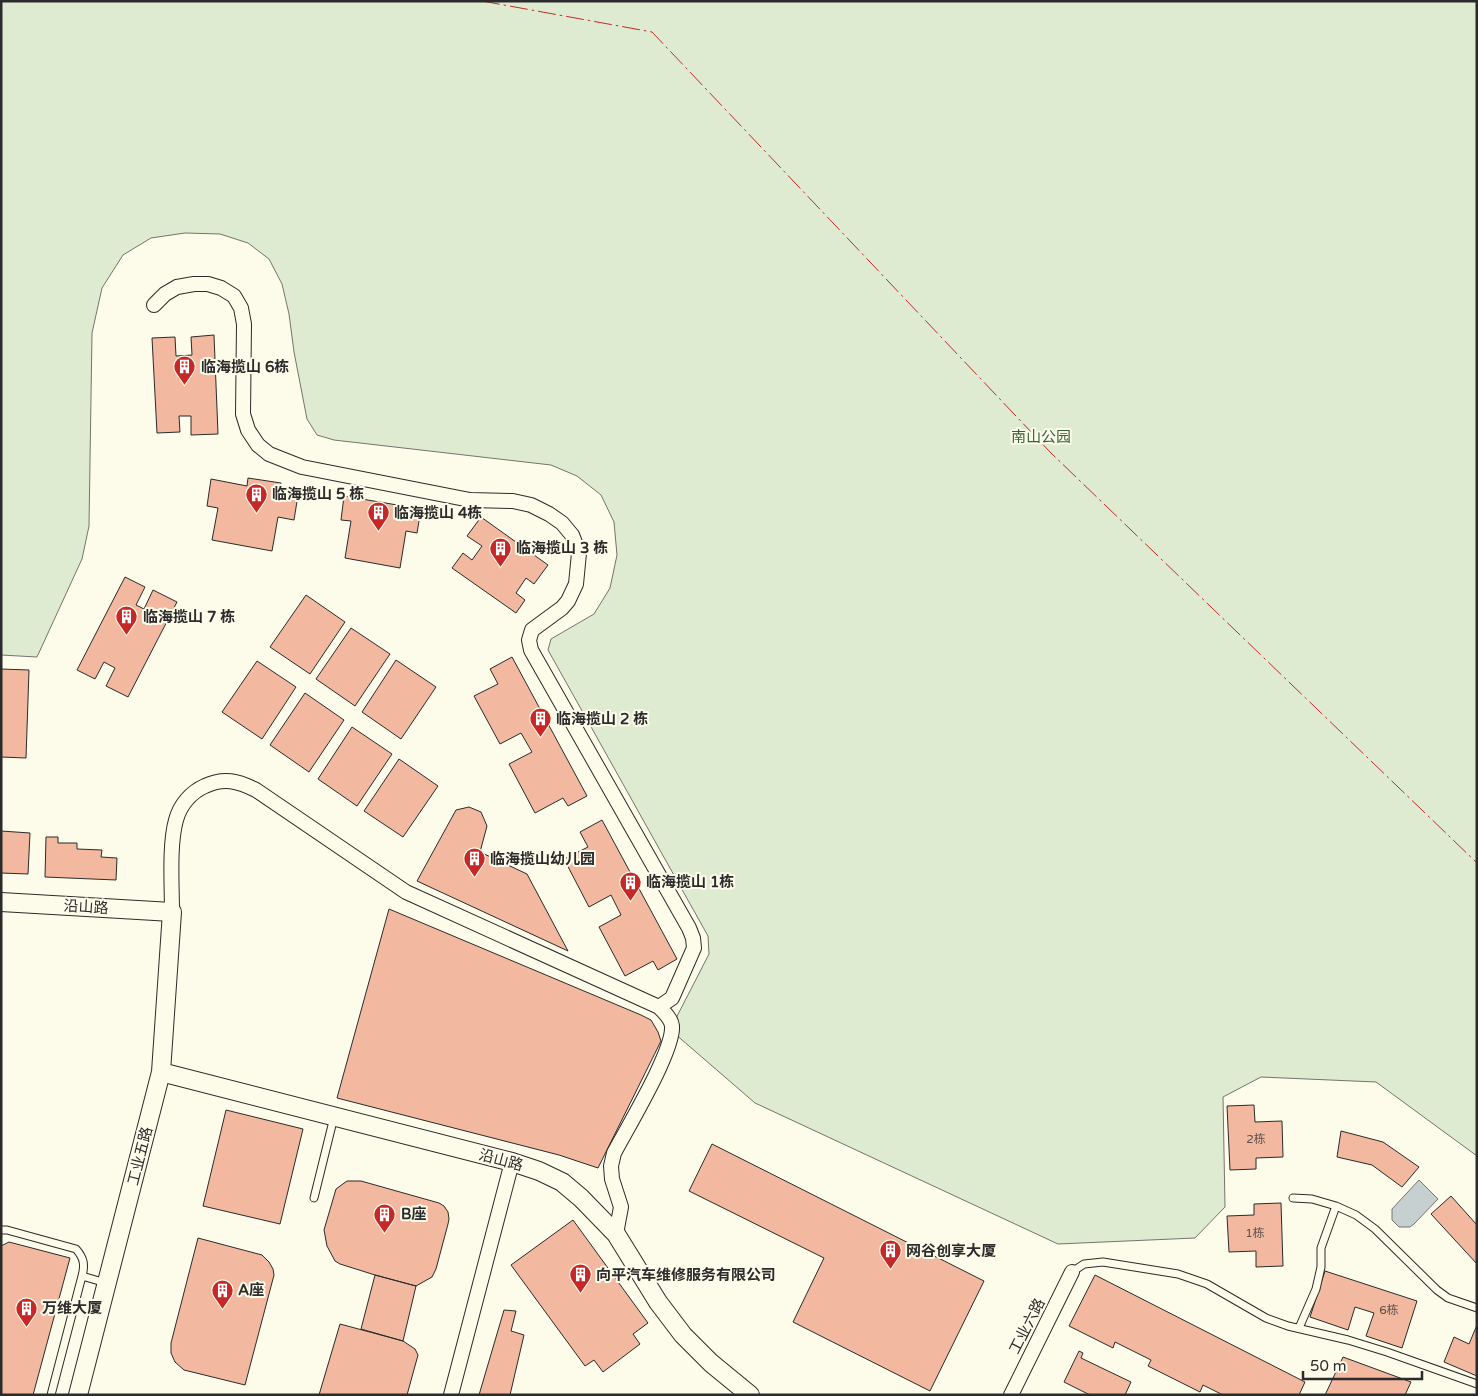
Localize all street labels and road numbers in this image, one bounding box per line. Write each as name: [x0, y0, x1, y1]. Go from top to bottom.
street label: 沿山路: [63, 897, 109, 917]
street label: 工业五路: [124, 1125, 156, 1187]
street label: 沿山路: [477, 1145, 525, 1175]
street label: 工业六路: [1005, 1295, 1049, 1357]

